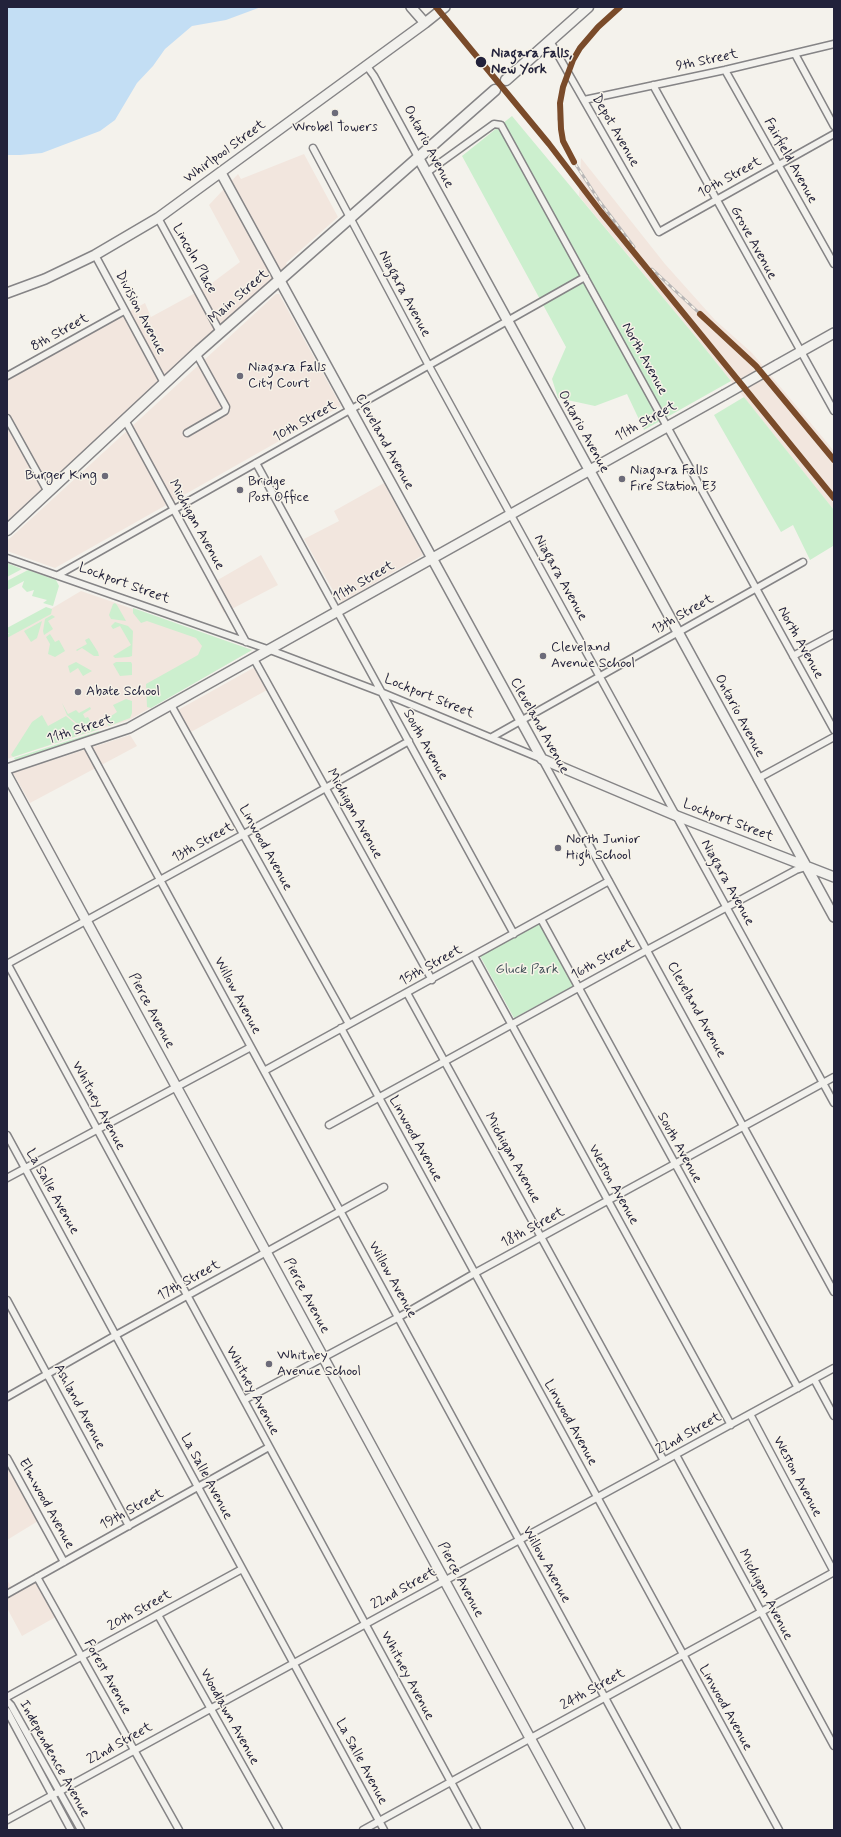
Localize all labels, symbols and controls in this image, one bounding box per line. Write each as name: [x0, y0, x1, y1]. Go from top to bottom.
place label: Niagara Falls, New York: [491, 46, 572, 78]
street label: 9th Street: [675, 46, 739, 76]
marker: Niagara Falls, New York: [474, 55, 488, 69]
street label: Depot Avenue: [587, 92, 643, 170]
street label: Ontario Avenue: [399, 103, 457, 191]
marker: Wrobel Towers: [330, 108, 340, 118]
street label: Fairfield Avenue: [760, 115, 820, 207]
street label: Whirlpool Street: [181, 117, 269, 187]
place label: Wrobel Towers: [292, 120, 378, 136]
street label: 10th Street: [695, 154, 765, 202]
street label: Grove Avenue: [726, 203, 780, 283]
street label: Lincoln Place: [168, 221, 220, 297]
street label: Niagara Avenue: [374, 248, 434, 340]
street label: Main Street: [205, 266, 273, 328]
street label: Division Avenue: [111, 268, 169, 358]
street label: 8th Street: [28, 310, 92, 356]
street label: North Avenue: [617, 320, 671, 398]
place label: Niagara Falls City Court: [248, 360, 326, 392]
marker: Niagara Falls City Court: [235, 371, 245, 381]
street label: Ontario Avenue: [553, 388, 613, 476]
street label: Cleveland Avenue: [351, 391, 417, 493]
street label: 10th Street: [270, 398, 340, 446]
street label: 11th Street: [612, 398, 680, 446]
place label: Niagara Falls Fire Station E3: [630, 463, 716, 496]
place label: Burger King: [25, 468, 97, 484]
marker: Burger King: [100, 471, 110, 481]
place label: Bridge Post Office: [248, 474, 309, 506]
marker: Niagara Falls Fire Station E3: [617, 474, 627, 484]
street label: Michigan Avenue: [164, 477, 228, 573]
marker: Bridge Post Office: [235, 485, 245, 495]
street label: Niagara Avenue: [529, 532, 591, 624]
street label: 11th Street: [330, 558, 398, 606]
street label: Lockport Street: [76, 560, 172, 608]
street label: 13th Street: [649, 591, 717, 639]
street label: North Avenue: [773, 604, 827, 682]
place label: Cleveland Avenue School: [551, 640, 635, 672]
marker: Cleveland Avenue School: [538, 651, 548, 661]
street label: Lockport Street: [382, 671, 476, 723]
street label: Ontario Avenue: [710, 672, 768, 760]
street label: Cleveland Avenue: [506, 675, 572, 777]
place label: Abate School: [86, 684, 160, 700]
marker: Abate School: [73, 687, 83, 697]
street label: South Avenue: [399, 707, 451, 783]
street label: 11th Street: [45, 712, 115, 748]
street label: Michigan Avenue: [322, 766, 386, 862]
street label: Lockport Street: [680, 796, 776, 846]
street label: Linwood Avenue: [234, 802, 296, 894]
street label: 13th Street: [169, 819, 237, 867]
place label: North Junior High School: [566, 832, 640, 864]
street label: Niagara Avenue: [696, 837, 758, 929]
marker: North Junior High School: [553, 843, 563, 853]
street label: 16th Street: [568, 936, 638, 984]
street label: 15th Street: [397, 942, 465, 990]
street label: Willow Avenue: [210, 954, 264, 1038]
street label: Cleveland Avenue: [663, 959, 729, 1061]
park label: Gluck Park: [495, 962, 559, 978]
street label: Pierce Avenue: [124, 970, 178, 1052]
street label: Whitney Avenue: [67, 1059, 129, 1153]
street label: Linwood Avenue: [384, 1093, 446, 1185]
street label: Michigan Avenue: [480, 1110, 544, 1206]
street label: South Avenue: [653, 1110, 705, 1186]
street label: Weston Avenue: [584, 1142, 642, 1228]
street label: La Salle Avenue: [22, 1146, 82, 1238]
street label: 18th Street: [498, 1204, 568, 1252]
street label: Willow Avenue: [364, 1239, 420, 1321]
street label: Pierce Avenue: [279, 1255, 333, 1337]
street label: 17th Street: [155, 1257, 223, 1305]
street label: Whitney Avenue: [221, 1344, 283, 1438]
place label: Whitney Avenue School: [277, 1348, 361, 1380]
marker: Whitney Avenue School: [264, 1359, 274, 1369]
street label: Ashland Avenue: [49, 1361, 109, 1453]
street label: Linwood Avenue: [539, 1377, 601, 1469]
street label: 22nd Street: [653, 1409, 725, 1459]
street label: La Salle Avenue: [176, 1431, 236, 1523]
street label: Weston Avenue: [769, 1434, 825, 1520]
street label: Elmwood Avenue: [14, 1456, 78, 1552]
street label: 19th Street: [97, 1486, 167, 1534]
street label: Willow Avenue: [518, 1524, 574, 1606]
street label: Pierce Avenue: [433, 1539, 487, 1621]
street label: Michigan Avenue: [734, 1547, 796, 1643]
street label: 22nd Street: [368, 1564, 440, 1614]
street label: 20th Street: [105, 1587, 175, 1635]
street label: Whitney Avenue: [376, 1629, 438, 1723]
street label: Forest Avenue: [80, 1637, 134, 1717]
street label: Linwood Avenue: [694, 1662, 756, 1754]
street label: 24th Street: [558, 1665, 628, 1715]
street label: Woodlawn Avenue: [196, 1666, 262, 1768]
street label: Independence Avenue: [15, 1698, 93, 1820]
street label: La Salle Avenue: [331, 1716, 391, 1808]
street label: 22nd Street: [84, 1719, 156, 1769]

